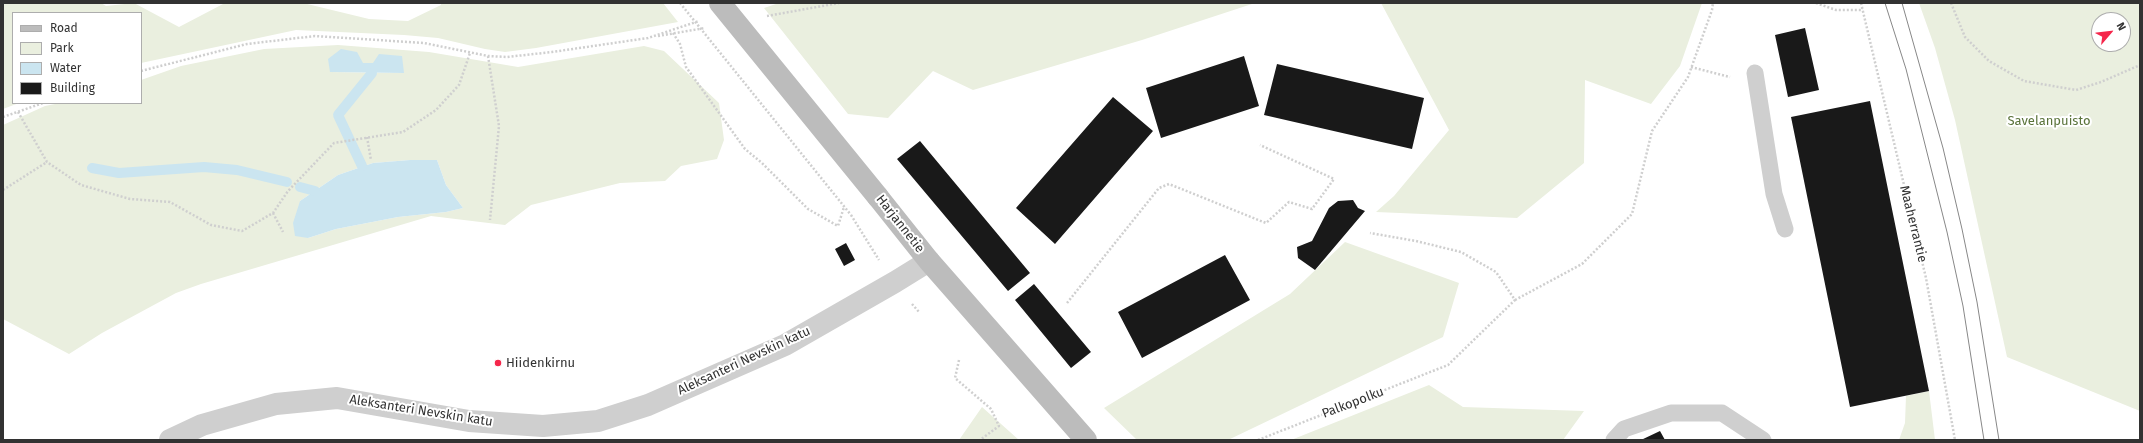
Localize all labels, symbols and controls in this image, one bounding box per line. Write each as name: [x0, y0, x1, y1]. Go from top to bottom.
legend: [12, 12, 142, 104]
north arrow: [2091, 12, 2131, 52]
text: N: [2114, 20, 2129, 33]
text: Road: [50, 21, 78, 35]
text: Park: [50, 41, 74, 55]
text: Water: [50, 61, 81, 75]
text: Building: [50, 81, 95, 95]
park label: Savelanpuisto: [2008, 113, 2090, 129]
street label: Maaherrantie: [1896, 184, 1930, 264]
street label: Harjannetie: [873, 192, 927, 256]
street label: Aleksanteri Nevskin katu: [675, 323, 813, 399]
place label: Hiidenkirnu: [506, 355, 575, 371]
marker: Hiidenkirnu: [493, 358, 503, 368]
street label: Palkopolku: [1320, 384, 1386, 422]
street label: Aleksanteri Nevskin katu: [348, 392, 494, 430]

